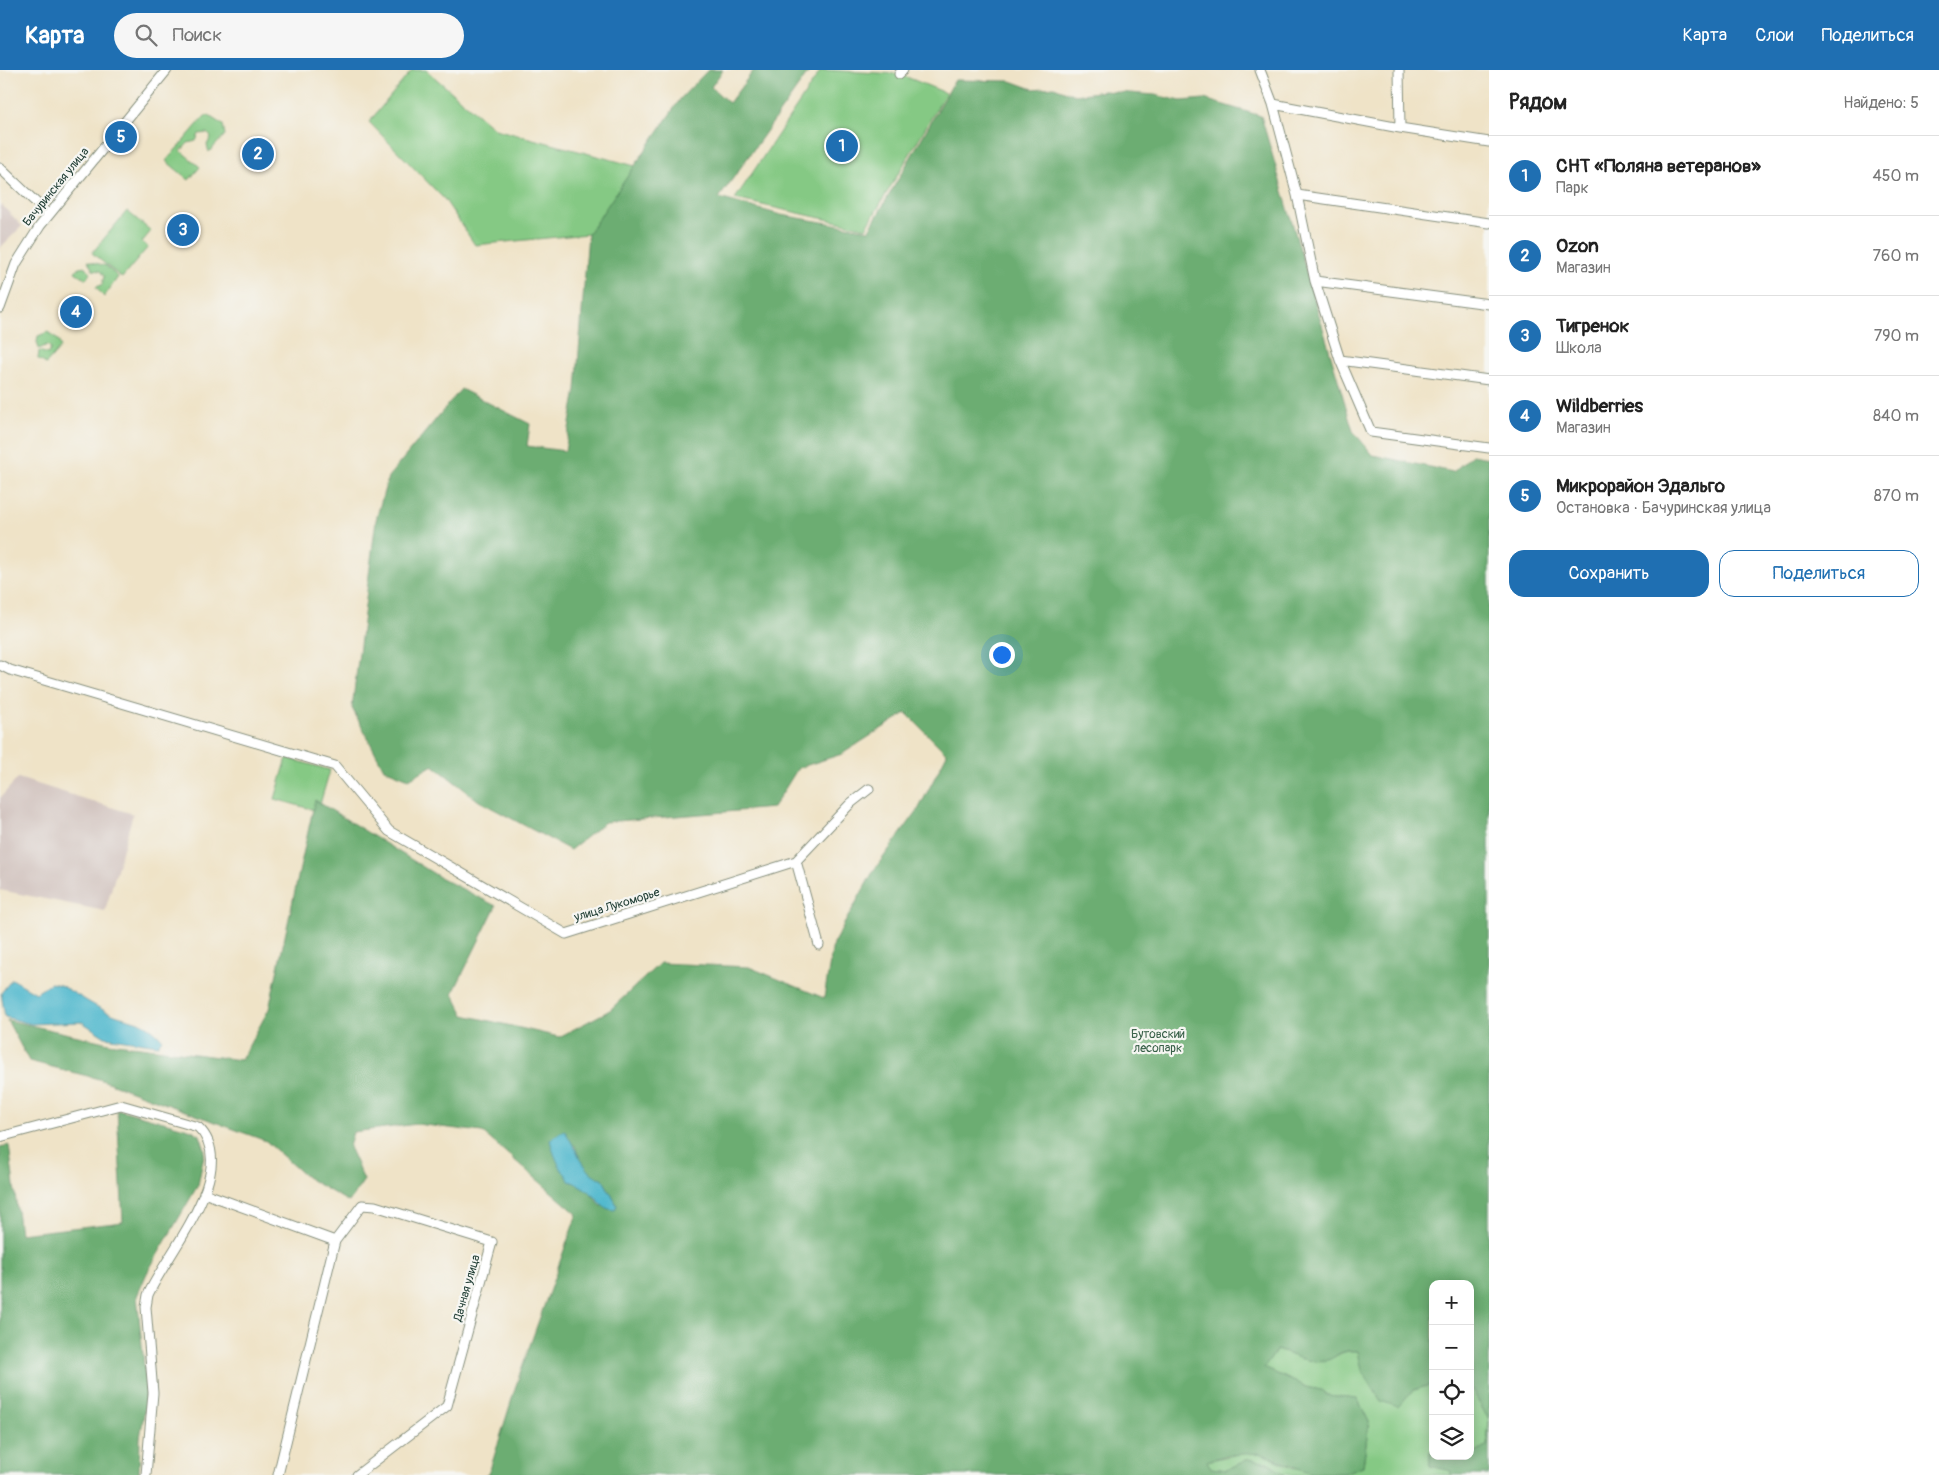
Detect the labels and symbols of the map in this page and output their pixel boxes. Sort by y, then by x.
pin: 5 [105,118,137,156]
pin: 1 [826,127,858,165]
pin: 2 [242,135,274,173]
street label: Бачуринская улица [20,144,93,229]
pin: 3 [167,211,199,249]
pin: 4 [60,293,92,331]
your location [989,642,1015,668]
street label: улица Лукоморье [571,885,662,925]
park label: Бутовский лесопарк [1131,1027,1185,1056]
street label: Дачная улица [450,1253,484,1324]

